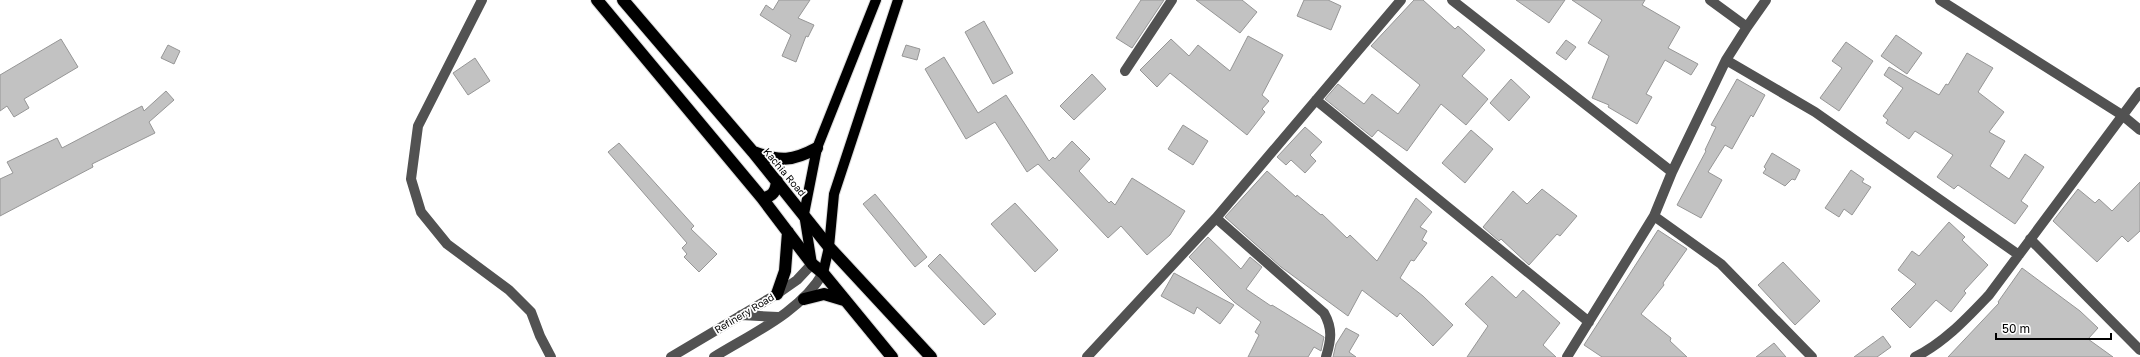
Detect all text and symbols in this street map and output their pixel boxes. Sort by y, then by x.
street label: Kachia Road [761,145,809,199]
street label: Refinery Road [712,290,776,336]
scale bar [1996,315,2111,341]
text: 50 m [2002,321,2030,336]

